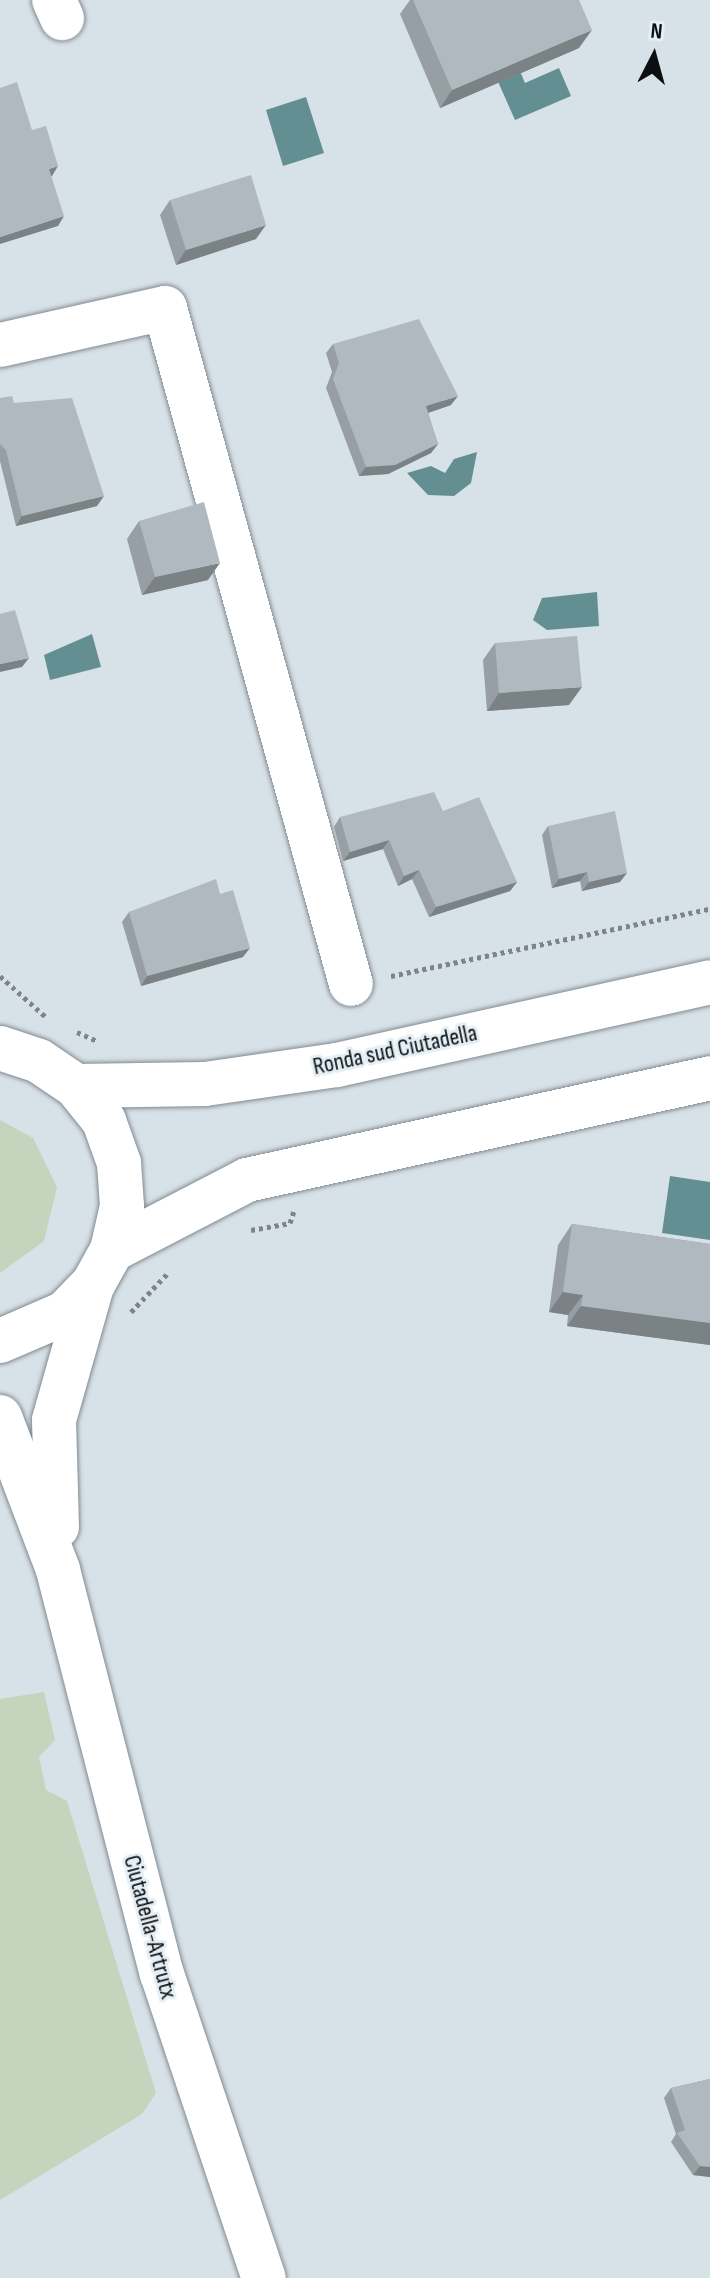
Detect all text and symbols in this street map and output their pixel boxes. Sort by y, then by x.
north arrow [614,16,694,96]
text: N [649,18,664,46]
street label: Ronda sud Ciutadella [310,1019,480,1081]
street label: Ciutadella-Artrutx [117,1852,183,2002]

